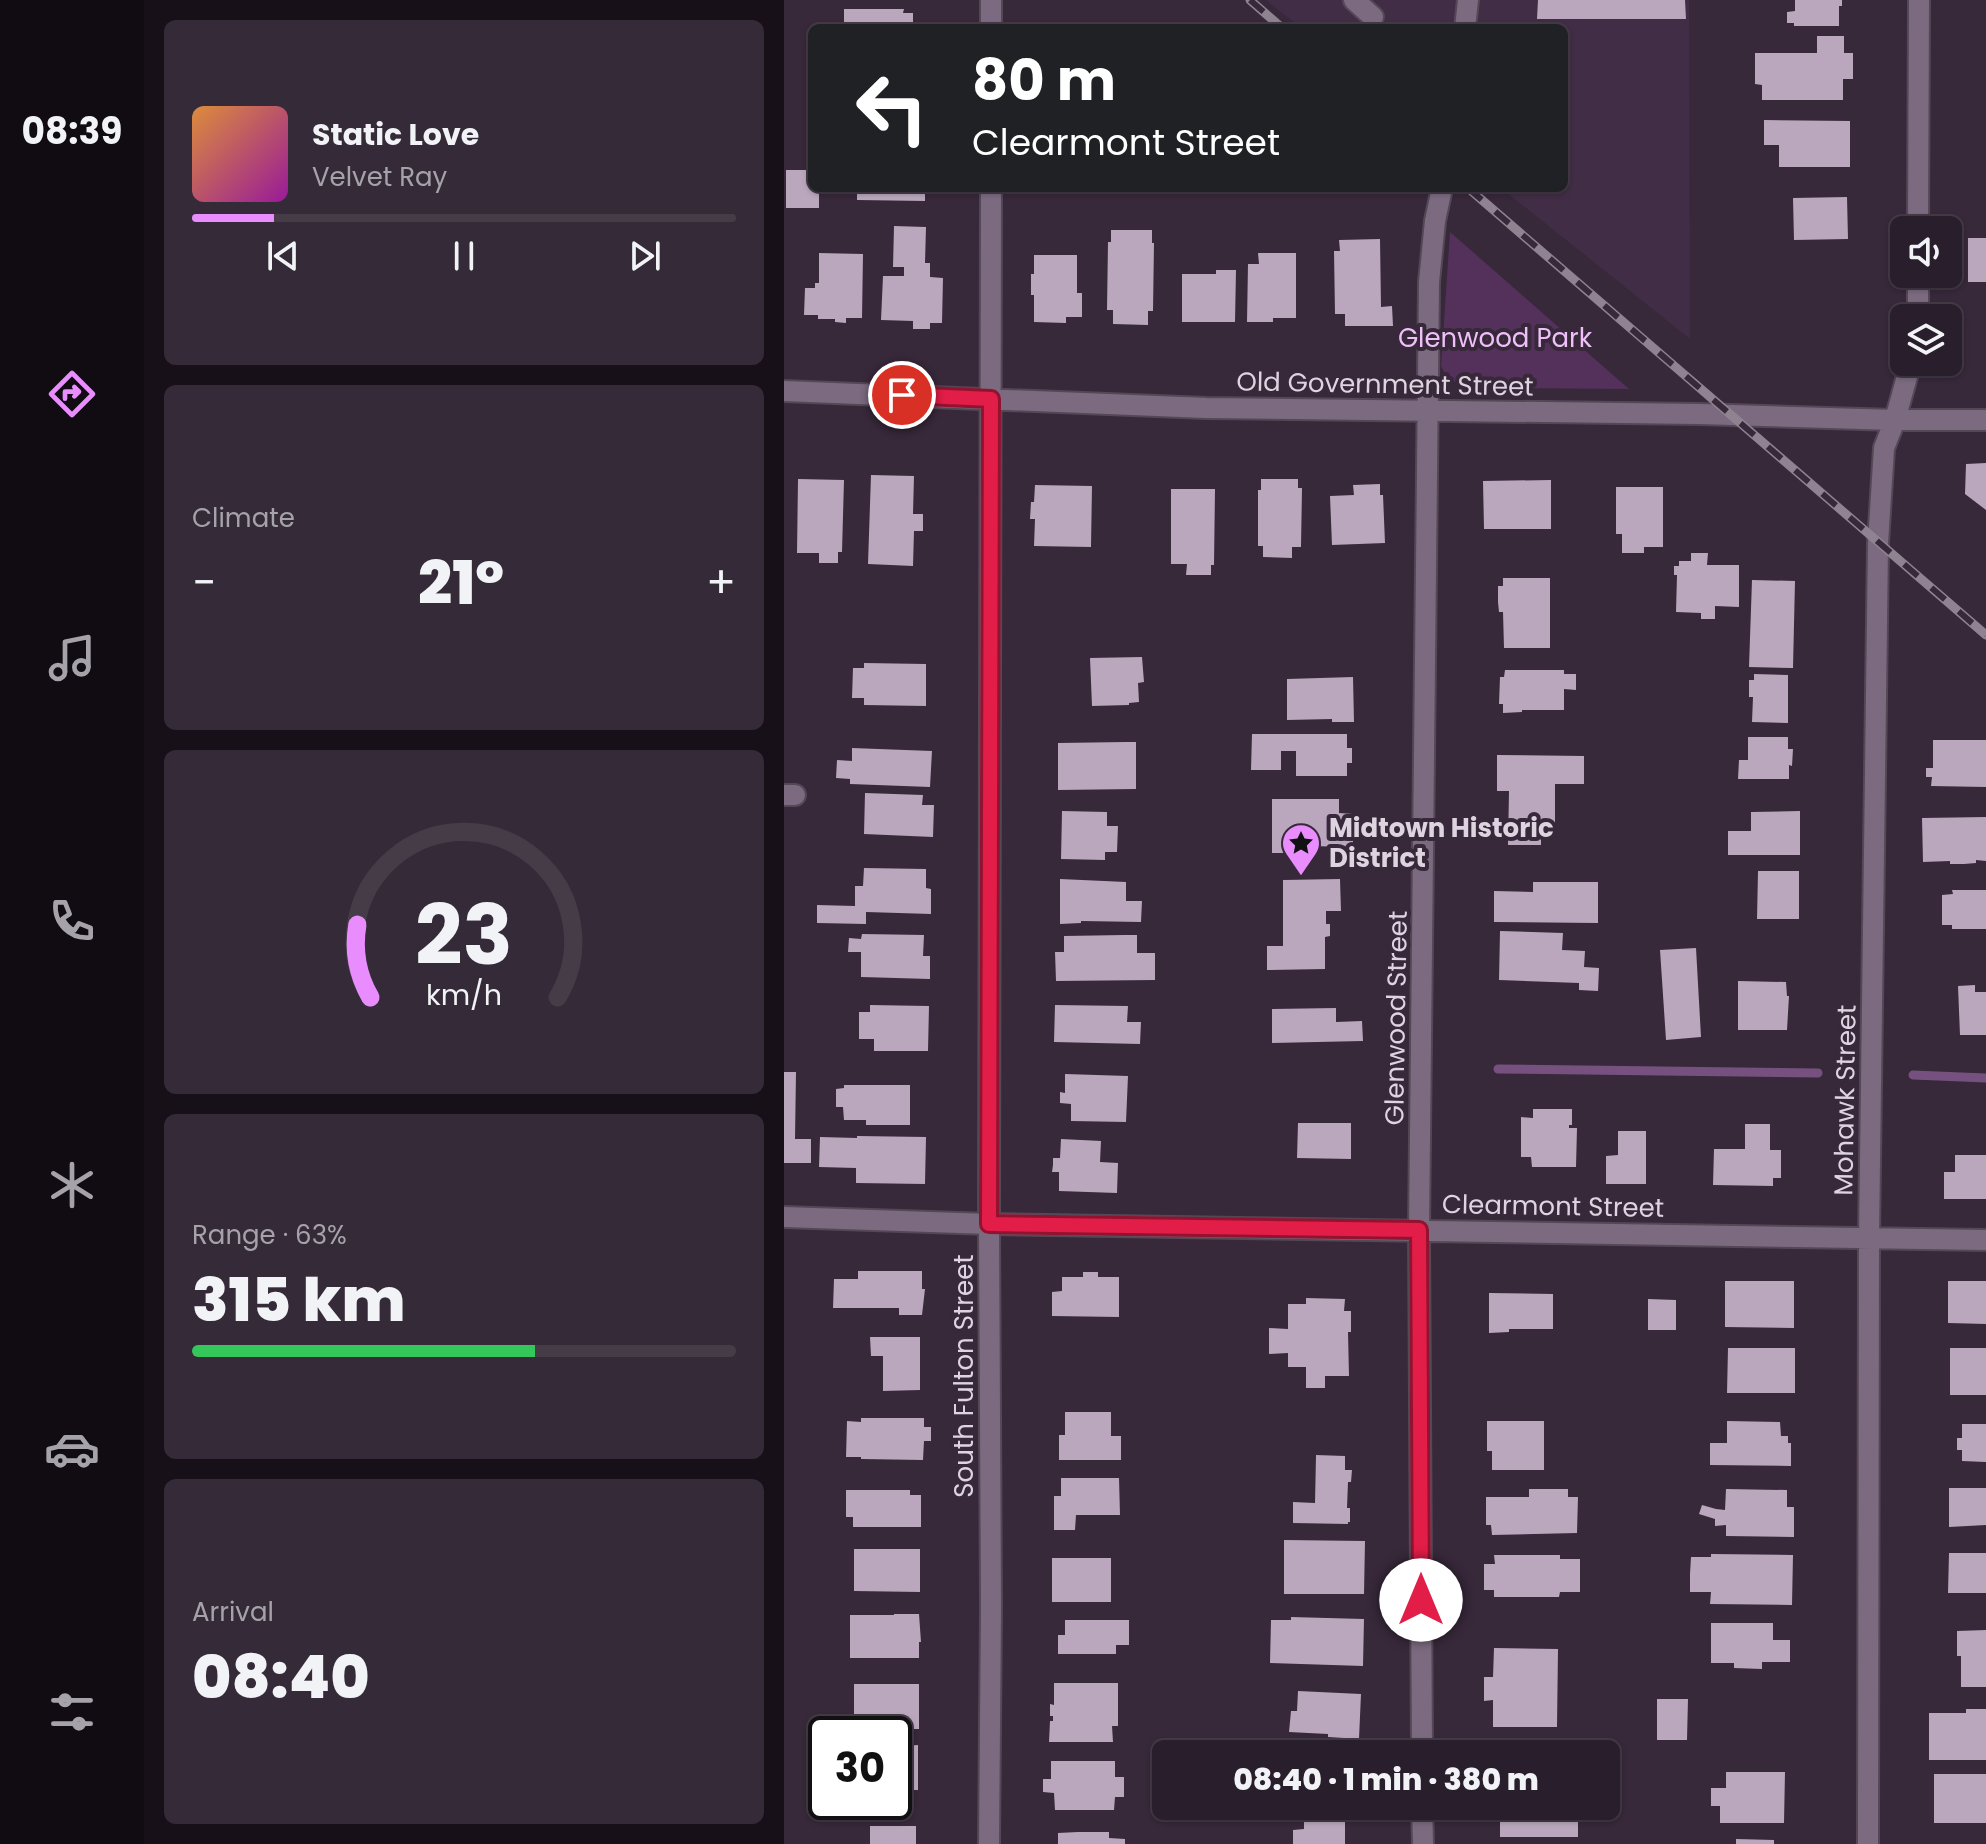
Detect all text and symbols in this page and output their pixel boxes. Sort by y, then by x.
text: 80 m [972,41,1116,120]
icon: left [840,56,944,160]
text: 08:39 [22,106,122,157]
text: Static Love [312,113,479,156]
text: Clearmont Street [972,117,1280,168]
text: Velvet Ray [312,159,447,195]
map controls [1890,216,1962,376]
button: sound [1890,216,1962,288]
icon: previous [261,234,305,278]
icon: pause [442,234,486,278]
icon: next [623,234,667,278]
button: layers [1890,304,1962,376]
park label: Glenwood Park [1398,320,1593,356]
pin [868,361,936,429]
street label: Old Government Street [1236,363,1534,405]
icon: directions [44,366,100,422]
icon: arrive [880,373,924,417]
text: Climate [192,500,295,536]
text: 21° [418,541,504,625]
text: − [192,552,216,613]
text: + [706,552,736,613]
icon: music [44,630,100,686]
place label: Midtown Historic District [1329,810,1554,876]
place icon: Midtown Historic District [1280,822,1322,877]
text: 23 [415,877,513,993]
icon: phone [44,893,100,949]
street label: Glenwood Street [1376,910,1416,1126]
text: km/h [426,975,502,1015]
street label: Mohawk Street [1825,1004,1865,1196]
icon: climate [44,1157,100,1213]
street label: Clearmont Street [1441,1186,1665,1226]
text: Range · 63% [192,1217,347,1253]
street label: South Fulton Street [946,1254,982,1498]
text: 315 km [192,1258,405,1342]
icon: car [44,1421,100,1477]
position arrow [1379,1558,1463,1642]
text: Arrival [192,1594,274,1630]
text: 08:40 [192,1635,370,1719]
icon: filters [44,1684,100,1740]
speed limit sign: 30 [808,1716,912,1820]
text: 08:40 · 1 min · 380 m [1233,1758,1539,1801]

